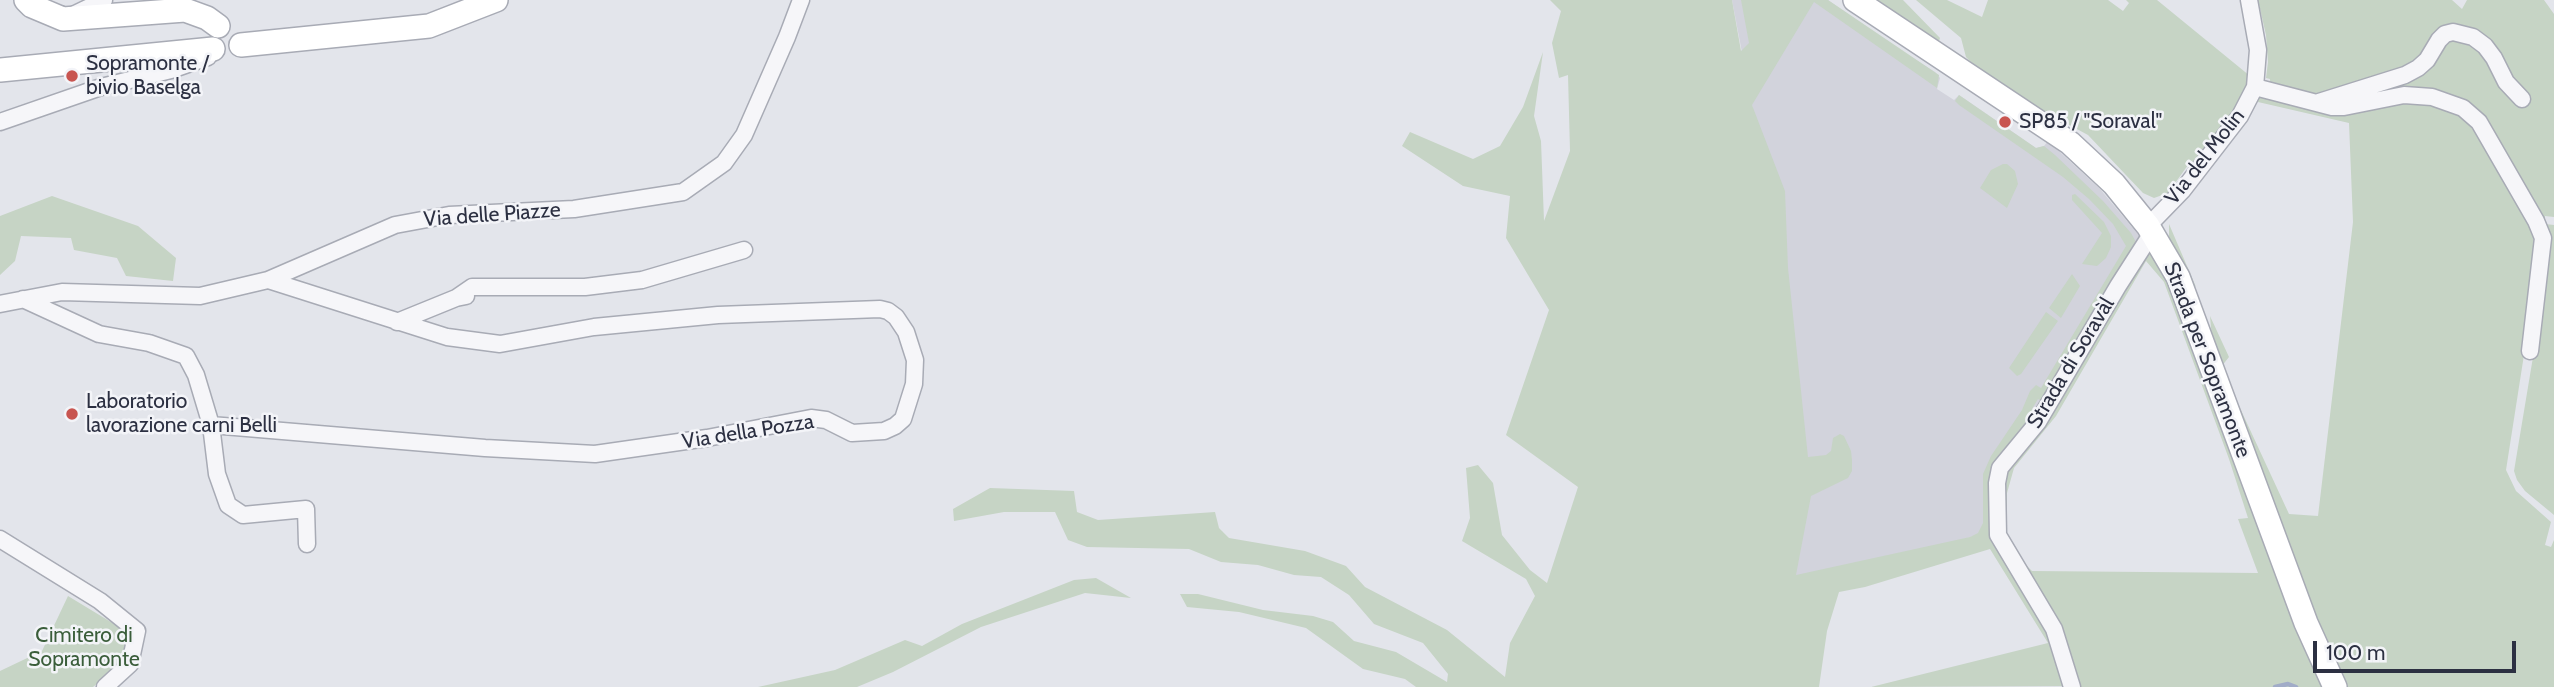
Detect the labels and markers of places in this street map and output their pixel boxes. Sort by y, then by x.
place label: Sopramonte / bivio Baselga [86,51,209,101]
marker: Sopramonte / bivio Baselga [64,68,80,84]
place label: SP85 / "Soraval" [2019,109,2162,135]
marker: SP85 / "Soraval" [1997,114,2013,130]
place label: Laboratorio lavorazione carni Belli [86,389,277,439]
marker: Laboratorio lavorazione carni Belli [64,406,80,422]

